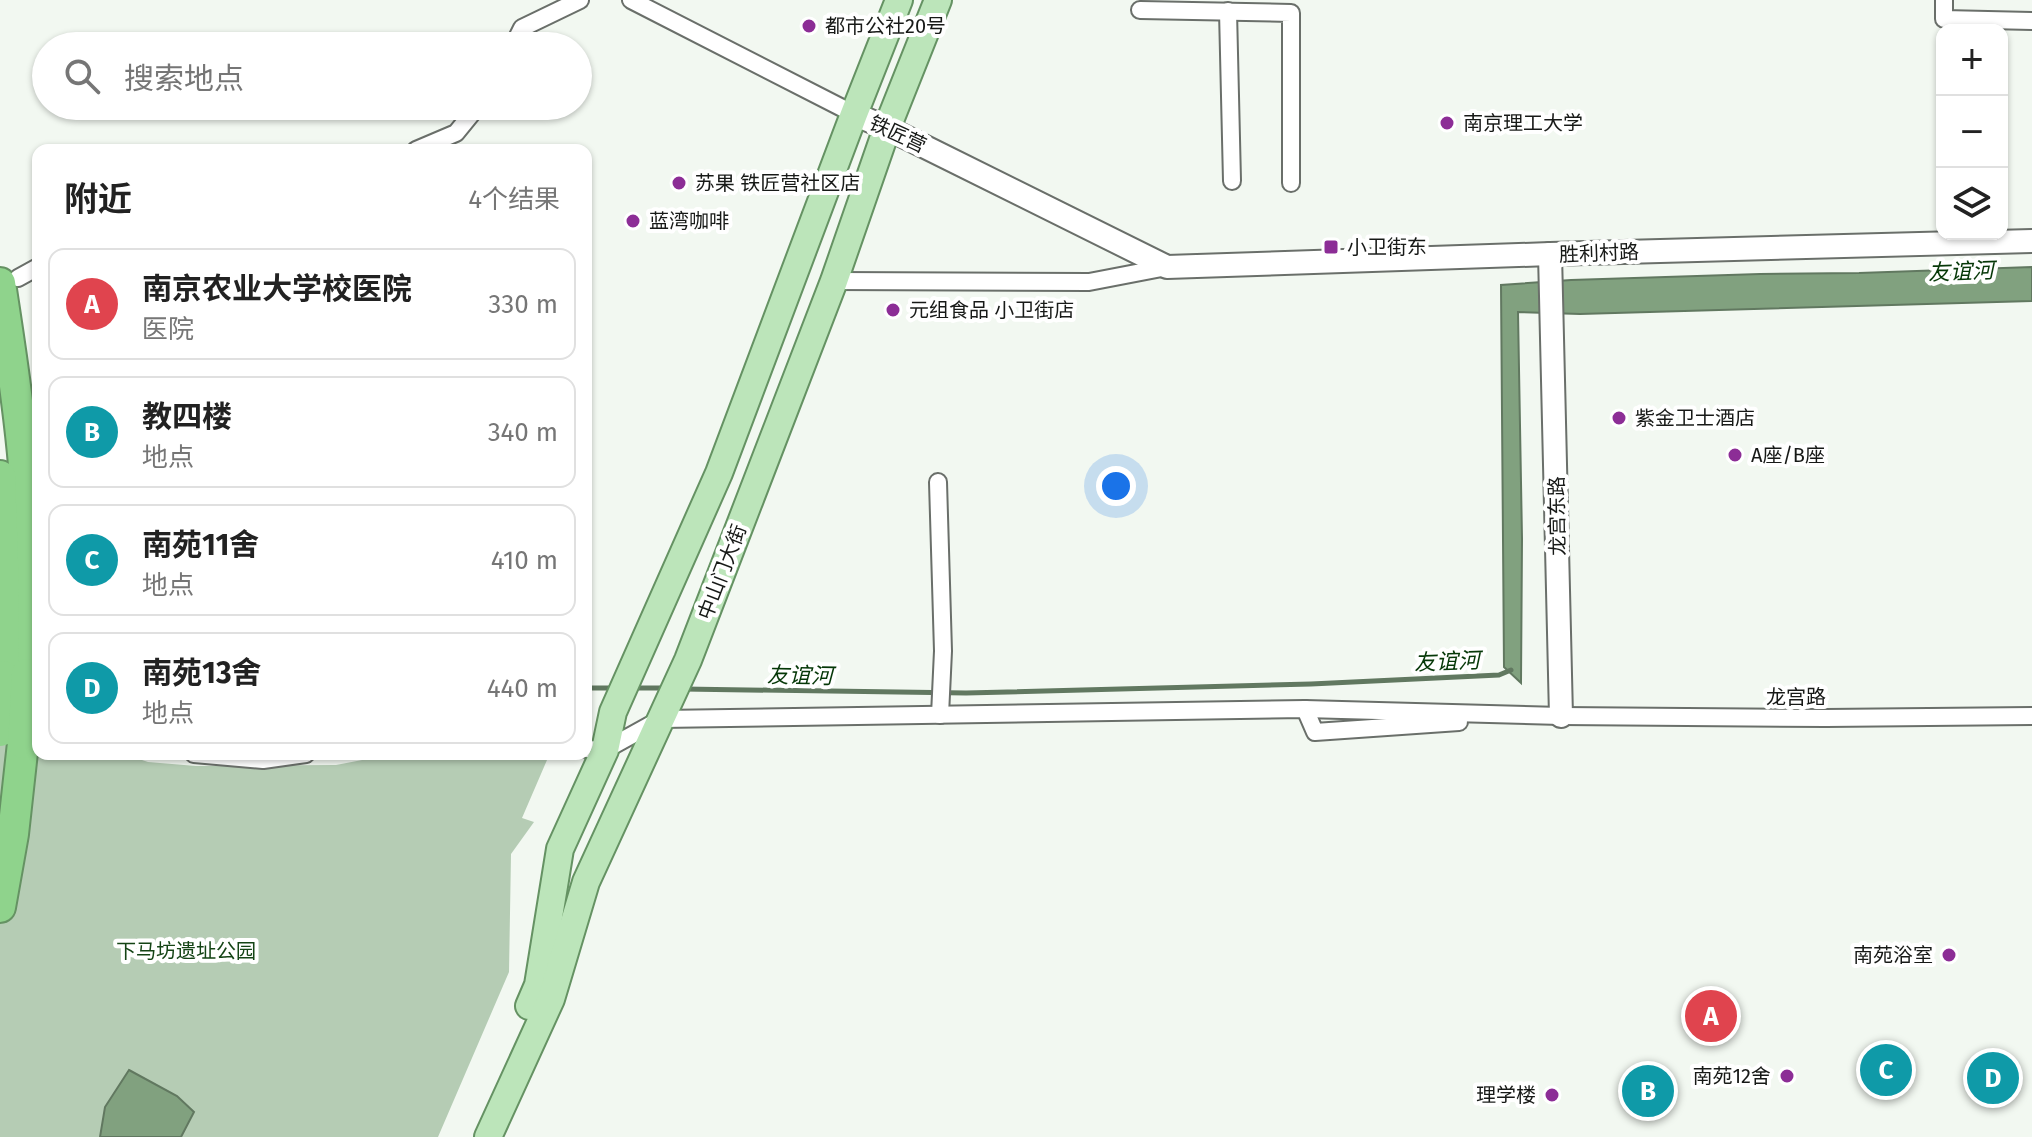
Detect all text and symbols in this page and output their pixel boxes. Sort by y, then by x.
place label: 都市公社20号 [825,14,946,38]
marker: 都市公社20号 [800,17,818,35]
map controls [1936,24,2008,240]
button: + [1936,24,2008,96]
search box [32,32,592,120]
icon: search [60,54,104,98]
text: 搜索地点 [124,61,244,97]
button: − [1936,96,2008,168]
street label: 铁匠营 [866,110,930,158]
place label: 南京理工大学 [1463,111,1583,135]
marker: 南京理工大学 [1438,114,1456,132]
button: layers [1936,168,2008,240]
place label: 苏果 铁匠营社区店 [695,171,860,195]
marker: 苏果 铁匠营社区店 [670,174,688,192]
text: 附近 [64,179,132,220]
text: 4个结果 [468,184,560,215]
place label: 蓝湾咖啡 [649,209,729,233]
marker: 蓝湾咖啡 [624,212,642,230]
place label: 小卫街东 [1347,235,1427,259]
marker: 小卫街东 [1322,238,1340,256]
street label: 胜利村路 [1559,240,1639,266]
water label: 友谊河 [1928,257,1998,286]
text: 南京农业大学校医院 [142,271,412,307]
text: A [84,289,100,320]
text: 330 m [488,289,558,320]
place label: 元组食品 小卫街店 [909,298,1074,322]
marker: 元组食品 小卫街店 [884,301,902,319]
text: 医院 [142,314,194,345]
text: 教四楼 [142,399,232,435]
place label: 紫金卫士酒店 [1635,406,1755,430]
marker: 紫金卫士酒店 [1610,409,1628,427]
text: B [84,417,100,448]
text: 340 m [488,417,558,448]
text: 地点 [142,442,194,473]
place label: A座/B座 [1751,443,1825,467]
marker: A座/B座 [1726,446,1744,464]
your location [1096,466,1136,506]
street label: 龙宫东路 [1544,476,1570,556]
street label: 中山门大街 [693,521,751,623]
text: 南苑11舍 [142,527,259,563]
text: C [85,545,99,576]
text: 410 m [491,545,558,576]
text: 地点 [142,570,194,601]
water label: 友谊河 [1414,647,1484,676]
text: 南苑13舍 [142,655,262,691]
water label: 友谊河 [767,661,837,690]
text: D [84,673,100,704]
text: 440 m [487,673,558,704]
street label: 龙宫路 [1766,685,1826,709]
text: 地点 [142,698,194,729]
park label: 下马坊遗址公园 [116,939,256,963]
place label: 南苑浴室 [1853,943,1933,967]
marker: 南苑浴室 [1940,946,1958,964]
pin: A [1685,986,1737,1046]
pin: C [1860,1040,1912,1100]
pin: D [1967,1048,2019,1108]
pin: B [1622,1061,1674,1121]
place label: 南苑12舍 [1692,1064,1771,1088]
marker: 南苑12舍 [1778,1067,1796,1085]
place label: 理学楼 [1476,1083,1536,1107]
marker: 理学楼 [1543,1086,1561,1104]

